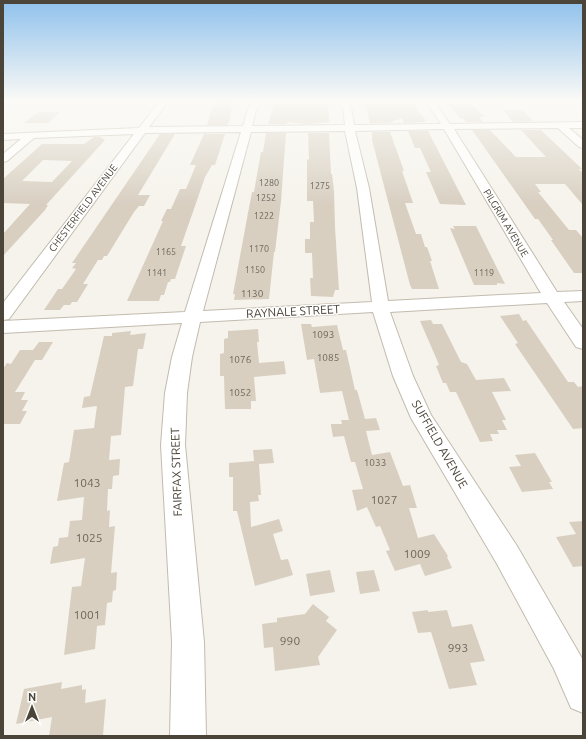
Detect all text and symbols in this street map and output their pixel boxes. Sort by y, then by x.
street label: CHESTERFIELD AVENUE [46,162,120,254]
house number: 1280 [259,178,279,188]
house number: 1275 [310,181,330,191]
street label: PILGRIM AVENUE [481,187,531,259]
house number: 1252 [256,193,276,203]
house number: 1222 [254,211,274,221]
house number: 1170 [249,244,269,254]
house number: 1165 [156,247,176,257]
house number: 1150 [245,265,265,275]
house number: 1141 [147,268,167,278]
house number: 1119 [474,268,494,278]
house number: 1130 [241,288,264,299]
street label: RAYNALE STREET [246,302,341,320]
house number: 1093 [312,329,334,340]
house number: 1085 [317,352,339,363]
house number: 1076 [229,354,252,365]
house number: 1052 [229,387,251,398]
street label: SUFFIELD AVENUE [410,398,471,490]
street label: FAIRFAX STREET [168,427,184,517]
house number: 1033 [364,457,386,468]
house number: 1043 [73,476,101,489]
house number: 1027 [370,493,398,506]
house number: 1025 [75,531,103,544]
house number: 1009 [403,547,431,560]
house number: 1001 [73,608,101,621]
house number: 990 [280,634,300,647]
house number: 993 [448,641,468,654]
north arrow [12,687,52,727]
text: N [28,691,36,703]

